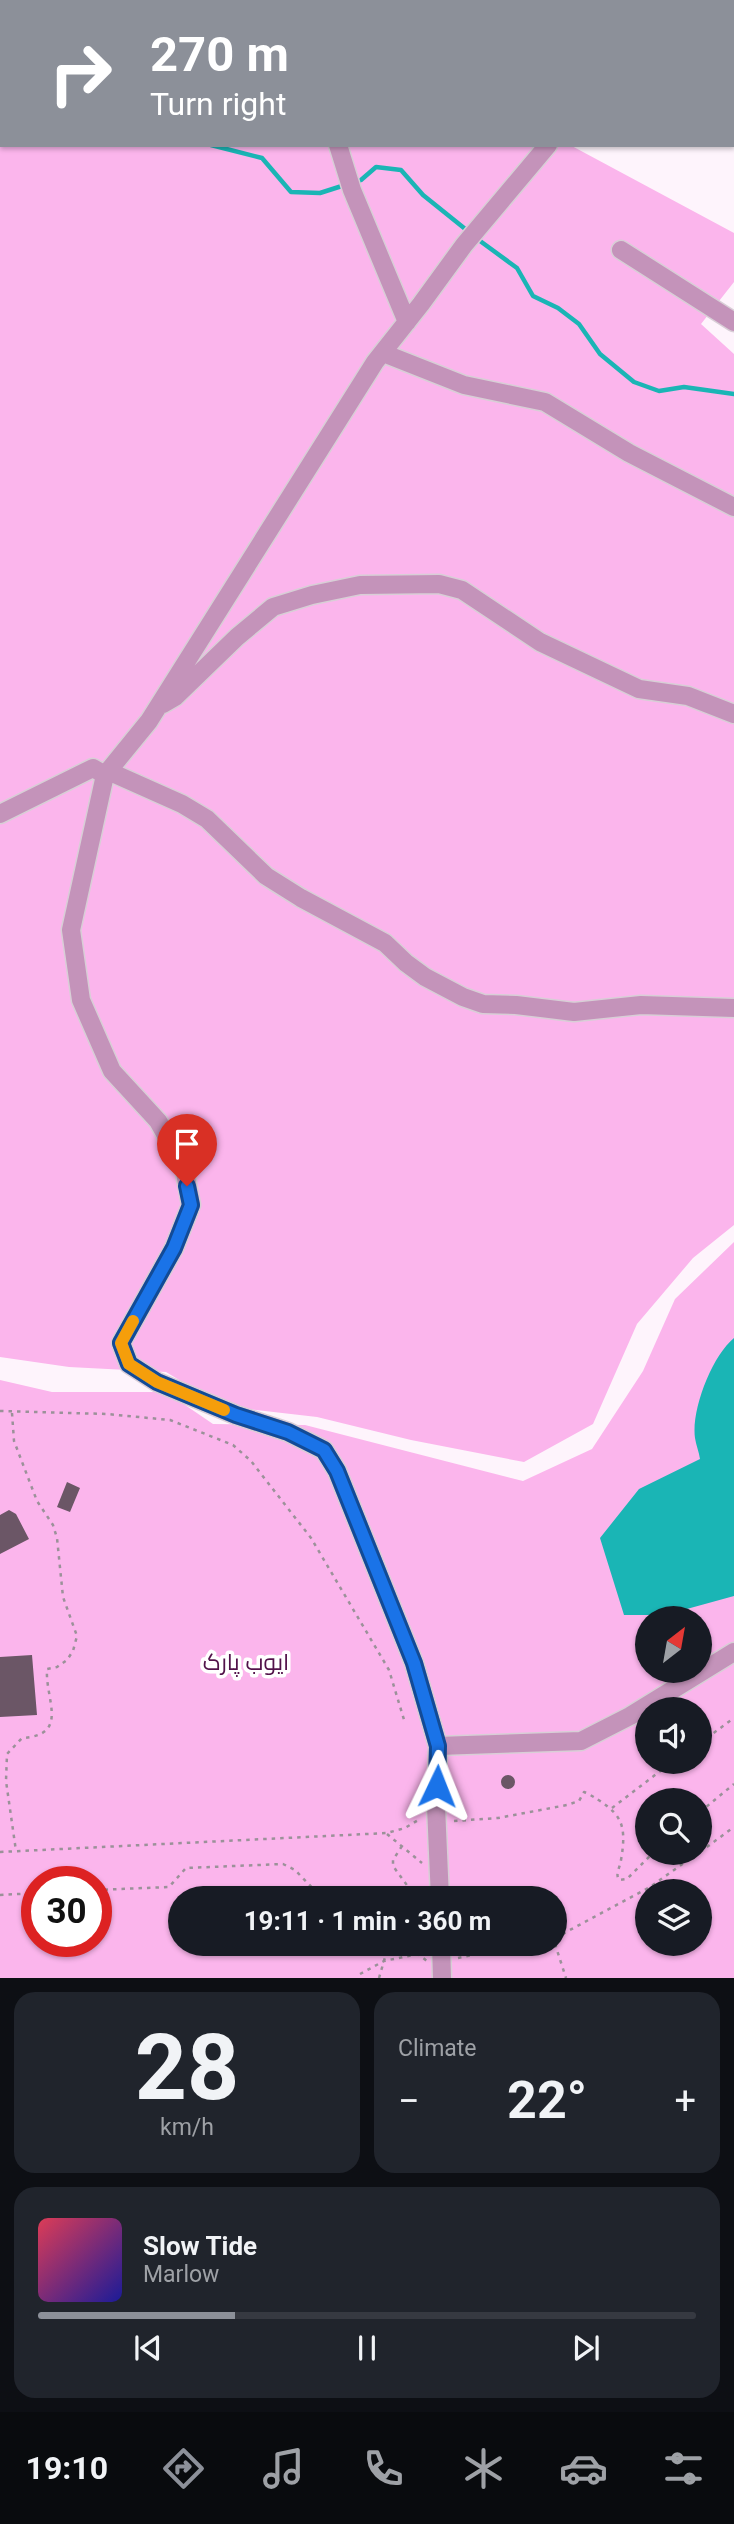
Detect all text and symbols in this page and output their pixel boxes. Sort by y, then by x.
text: 270 m [150,26,289,83]
icon: right [35,28,126,119]
text: Turn right [150,85,286,123]
pin [157,1114,217,1186]
icon: arrive [168,1125,206,1163]
north arrow [635,1606,712,1684]
map controls [635,1606,712,1956]
park label: ایوب پارک [203,1649,289,1677]
button: sound [635,1697,712,1774]
position arrow [400,1749,474,1823]
button: search [635,1788,712,1865]
speed limit sign: 30 [21,1866,112,1957]
button: layers [635,1879,712,1956]
text: 19:11 · 1 min · 360 m [244,1906,491,1936]
text: 28 [135,2015,239,2121]
text: Climate [398,2035,477,2062]
text: 22° [507,2070,587,2131]
text: − [398,2079,420,2123]
text: + [674,2079,696,2123]
text: km/h [160,2114,214,2141]
text: Slow Tide [143,2231,257,2261]
text: Marlow [143,2261,219,2288]
icon: previous [129,2329,167,2367]
icon: pause [348,2329,386,2367]
icon: next [567,2329,605,2367]
icon: directions [159,2444,208,2493]
icon: music [259,2444,308,2493]
icon: phone [359,2444,408,2493]
icon: climate [459,2444,508,2493]
icon: car [559,2444,608,2493]
icon: filters [659,2444,708,2493]
text: 19:10 [26,2449,108,2487]

